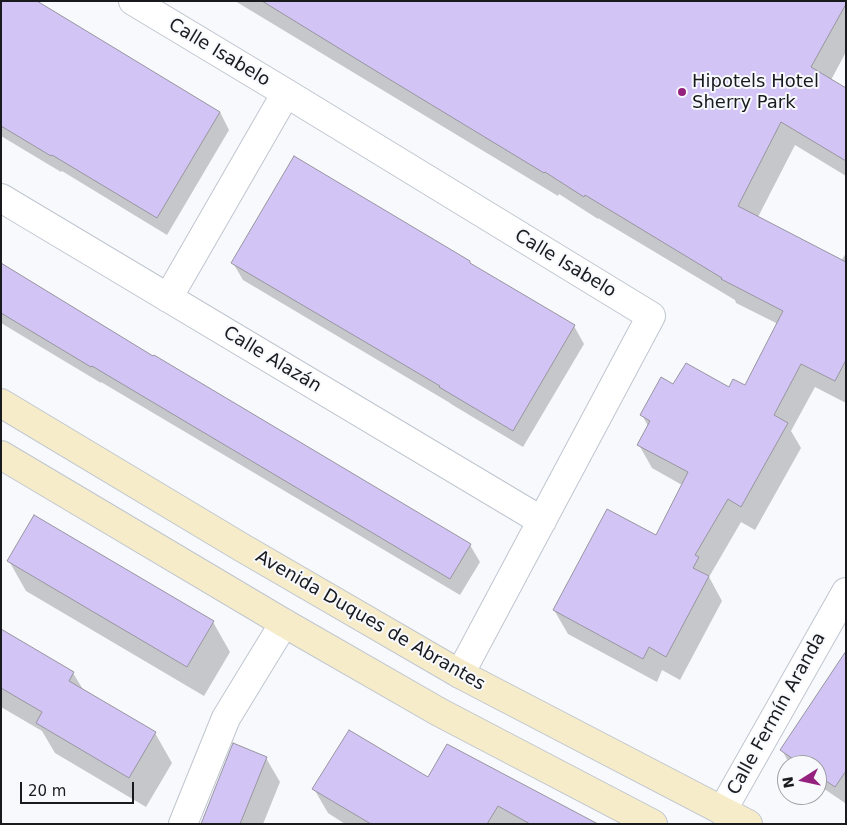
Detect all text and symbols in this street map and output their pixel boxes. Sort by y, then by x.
street label: Calle Isabelo [164,14,274,92]
place label: Hipotels Hotel Sherry Park [692,71,819,114]
marker: Hipotels Hotel Sherry Park [676,86,688,98]
street label: Calle Isabelo [510,225,620,303]
street label: Calle Alazán [219,322,325,398]
street label: Avenida Duques de Abrantes [252,546,488,696]
street label: Calle Fermín Aranda [723,629,831,799]
north arrow [777,755,827,805]
scale bar [22,772,136,804]
text: N [779,775,797,790]
text: 20 m [28,782,66,800]

